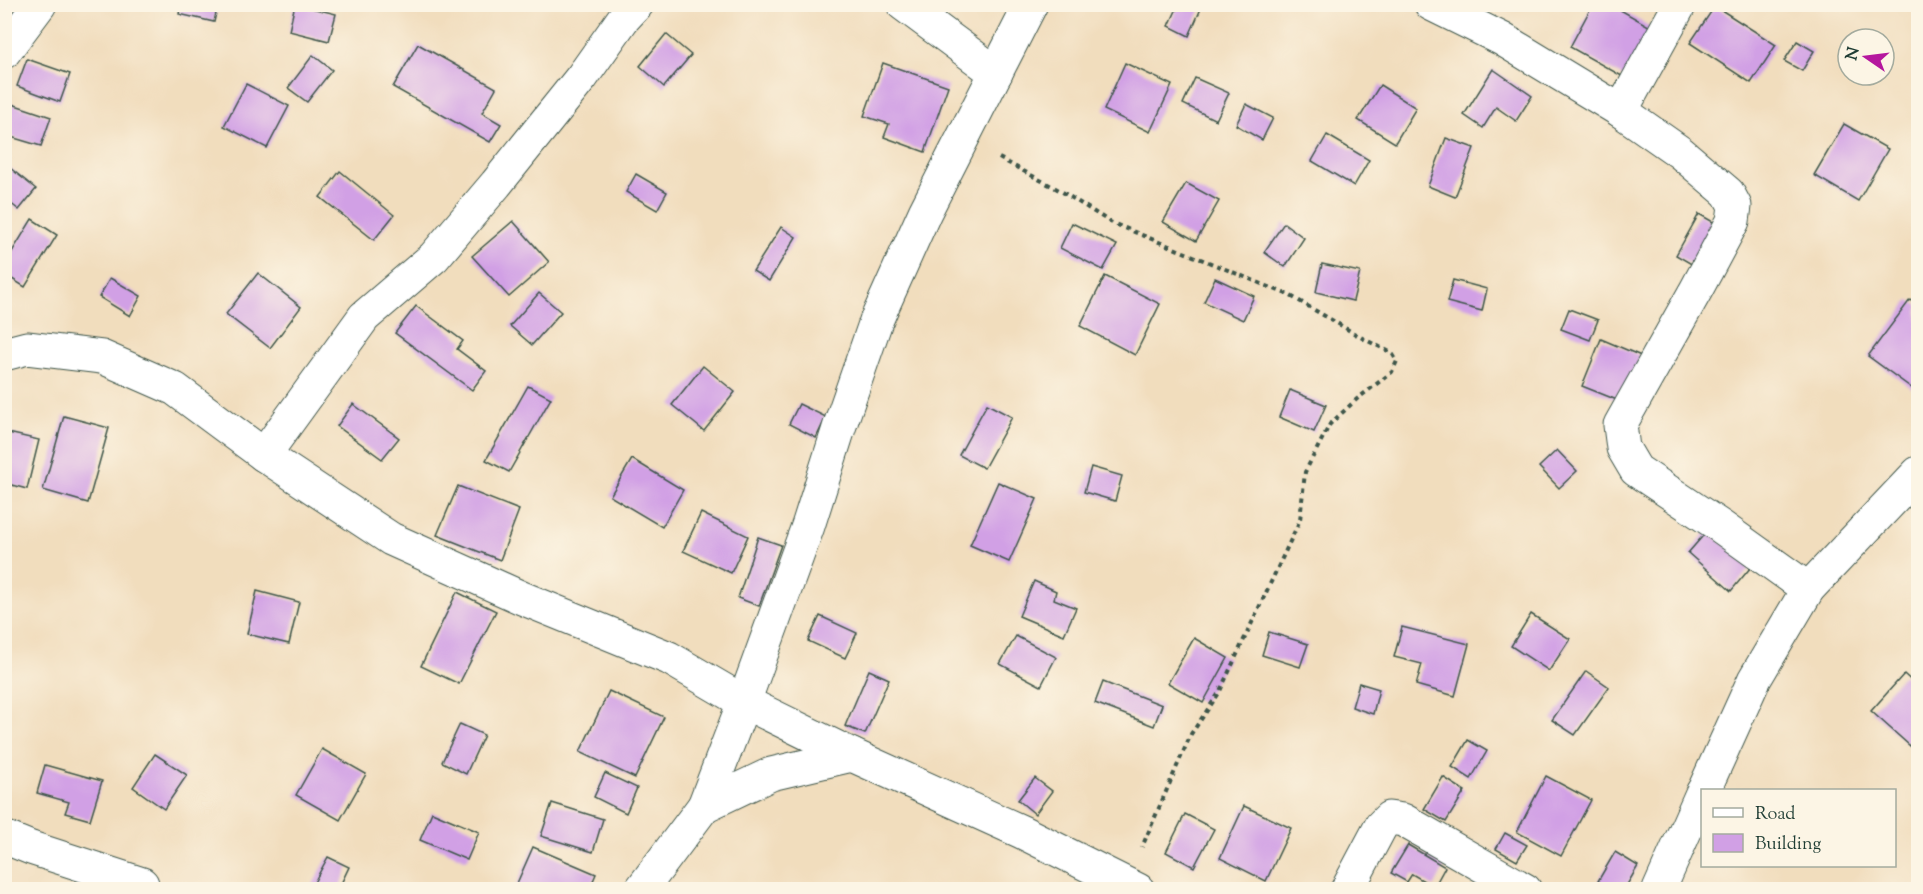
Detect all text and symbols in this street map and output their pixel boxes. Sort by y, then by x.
north arrow [1836,27,1896,87]
text: N [1841,45,1867,63]
legend [1701,789,1896,867]
text: Road [1755,802,1795,828]
text: Building [1755,832,1821,858]

